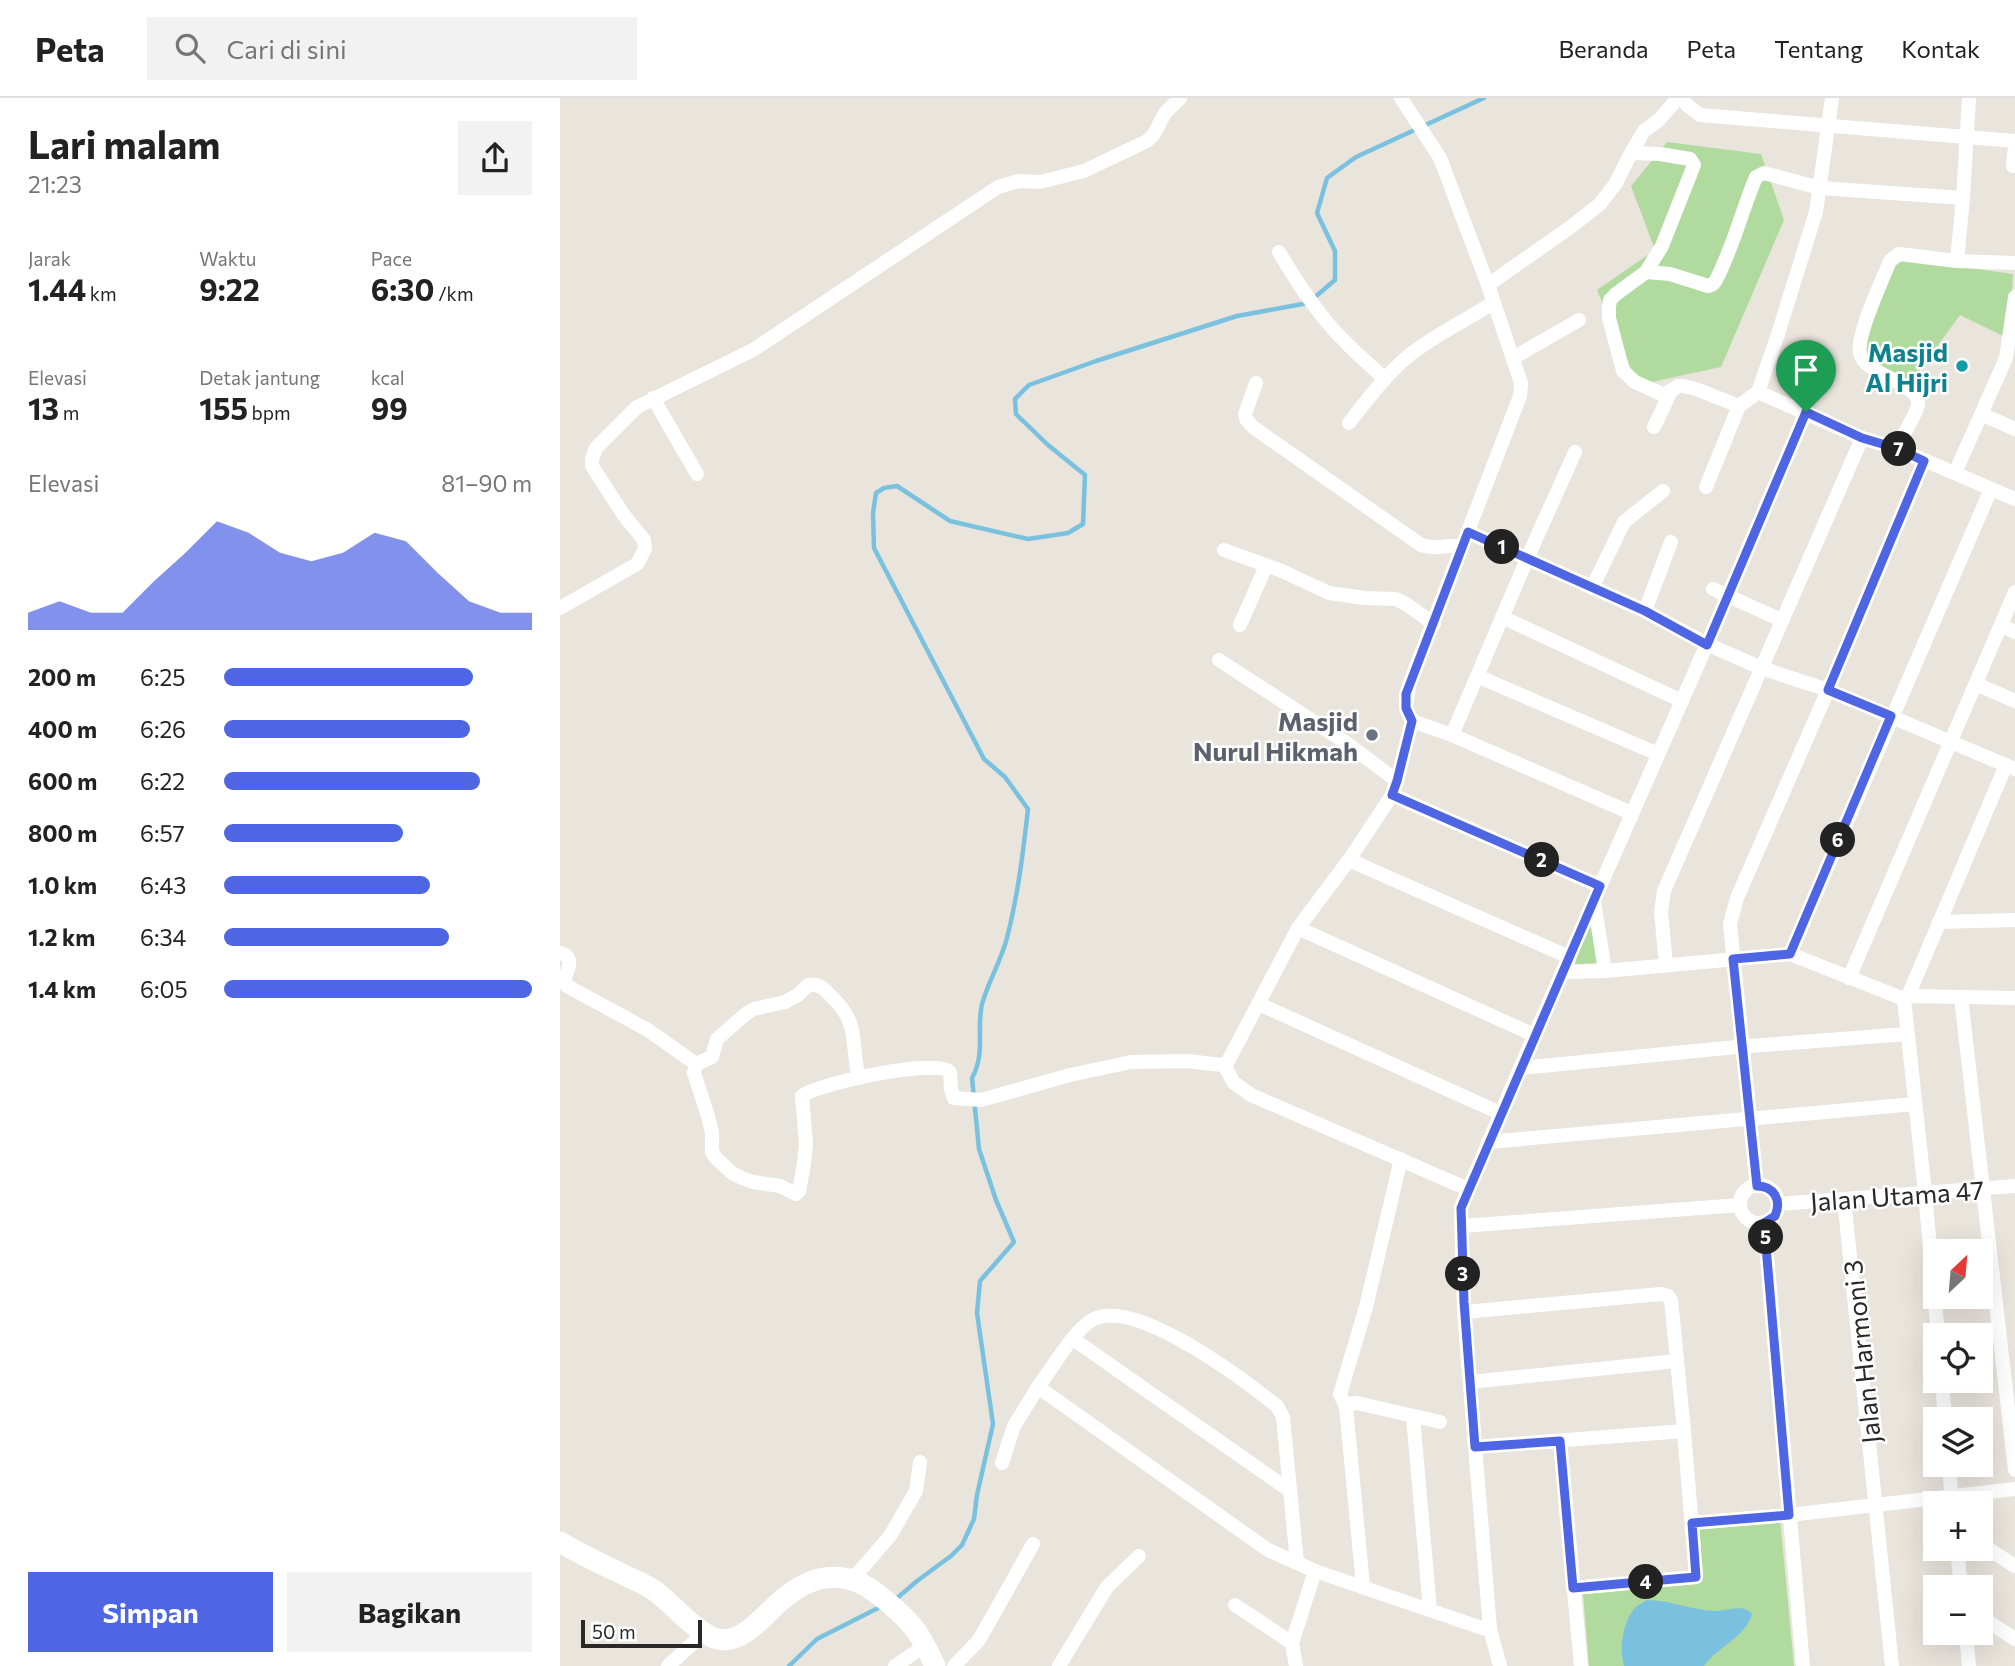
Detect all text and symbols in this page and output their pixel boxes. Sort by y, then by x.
search box [147,17,637,80]
text: Peta [35,28,105,69]
icon: search [171,29,209,67]
text: Cari di sini [227,33,347,64]
text: Beranda [1558,34,1649,63]
text: Peta [1687,34,1736,63]
text: Tentang [1774,34,1863,63]
text: Kontak [1901,34,1980,63]
text: Lari malam [28,120,220,167]
button: share [458,121,532,195]
text: 21:23 [28,170,82,198]
text: Jarak [28,247,71,270]
text: Waktu [199,247,256,270]
text: Pace [371,247,412,270]
text: 1.44 [28,270,86,307]
text: 9:22 [199,270,260,307]
text: 6:30 [371,270,435,307]
text: km [86,282,117,305]
text: /km [435,282,474,305]
place label: Masjid Al Hijri [1865,336,1948,397]
pin [1776,340,1836,412]
icon: arrive [1787,351,1825,389]
marker: Masjid Al Hijri [1954,358,1970,374]
text: Elevasi [28,366,87,389]
text: Detak jantung [199,366,320,389]
text: kcal [371,366,405,389]
text: 13 [28,389,59,426]
text: 155 [199,389,248,426]
text: 99 [371,389,408,426]
text: m [59,401,79,424]
text: bpm [248,401,291,424]
pin: 7 [1882,432,1916,466]
text: 7 [1893,437,1904,460]
text: Elevasi [28,469,99,497]
text: 81–90 m [441,469,532,497]
pin: 1 [1485,530,1520,564]
text: 1 [1497,535,1506,558]
text: 200 m [28,663,96,691]
text: 6:25 [140,663,185,691]
place label: Masjid Nurul Hikmah [1193,705,1358,766]
text: 400 m [28,715,97,743]
text: 6:26 [140,715,186,743]
marker: Masjid Nurul Hikmah [1364,727,1380,743]
text: 600 m [28,767,97,795]
text: 6:22 [140,767,185,795]
text: 800 m [28,819,97,847]
text: 6:57 [140,819,185,847]
pin: 6 [1820,822,1856,858]
text: 6 [1832,828,1843,851]
pin: 2 [1524,842,1560,878]
text: 2 [1536,848,1547,871]
text: 1.0 km [28,871,97,899]
text: 6:43 [140,871,186,899]
text: 1.2 km [28,923,95,951]
text: 6:34 [140,923,186,951]
text: 1.4 km [28,975,96,1003]
text: 6:05 [140,975,188,1003]
street label: Jalan Utama 47 [1809,1173,1985,1217]
pin: 5 [1748,1220,1784,1254]
text: 5 [1760,1225,1771,1248]
north arrow [1923,1239,1993,1309]
map controls [1923,1239,1993,1645]
pin: 3 [1446,1256,1480,1292]
street label: Jalan Harmoni 3 [1836,1259,1886,1445]
text: 3 [1457,1262,1468,1285]
button: locate [1923,1323,1993,1393]
button: layers [1923,1407,1993,1477]
button: + [1923,1491,1993,1561]
pin: 4 [1628,1564,1664,1600]
text: 4 [1640,1570,1651,1593]
button: Simpan [28,1572,273,1652]
button: Bagikan [287,1572,532,1652]
button: − [1923,1575,1993,1645]
scale bar [581,1617,702,1649]
text: 50 m [592,1620,636,1643]

